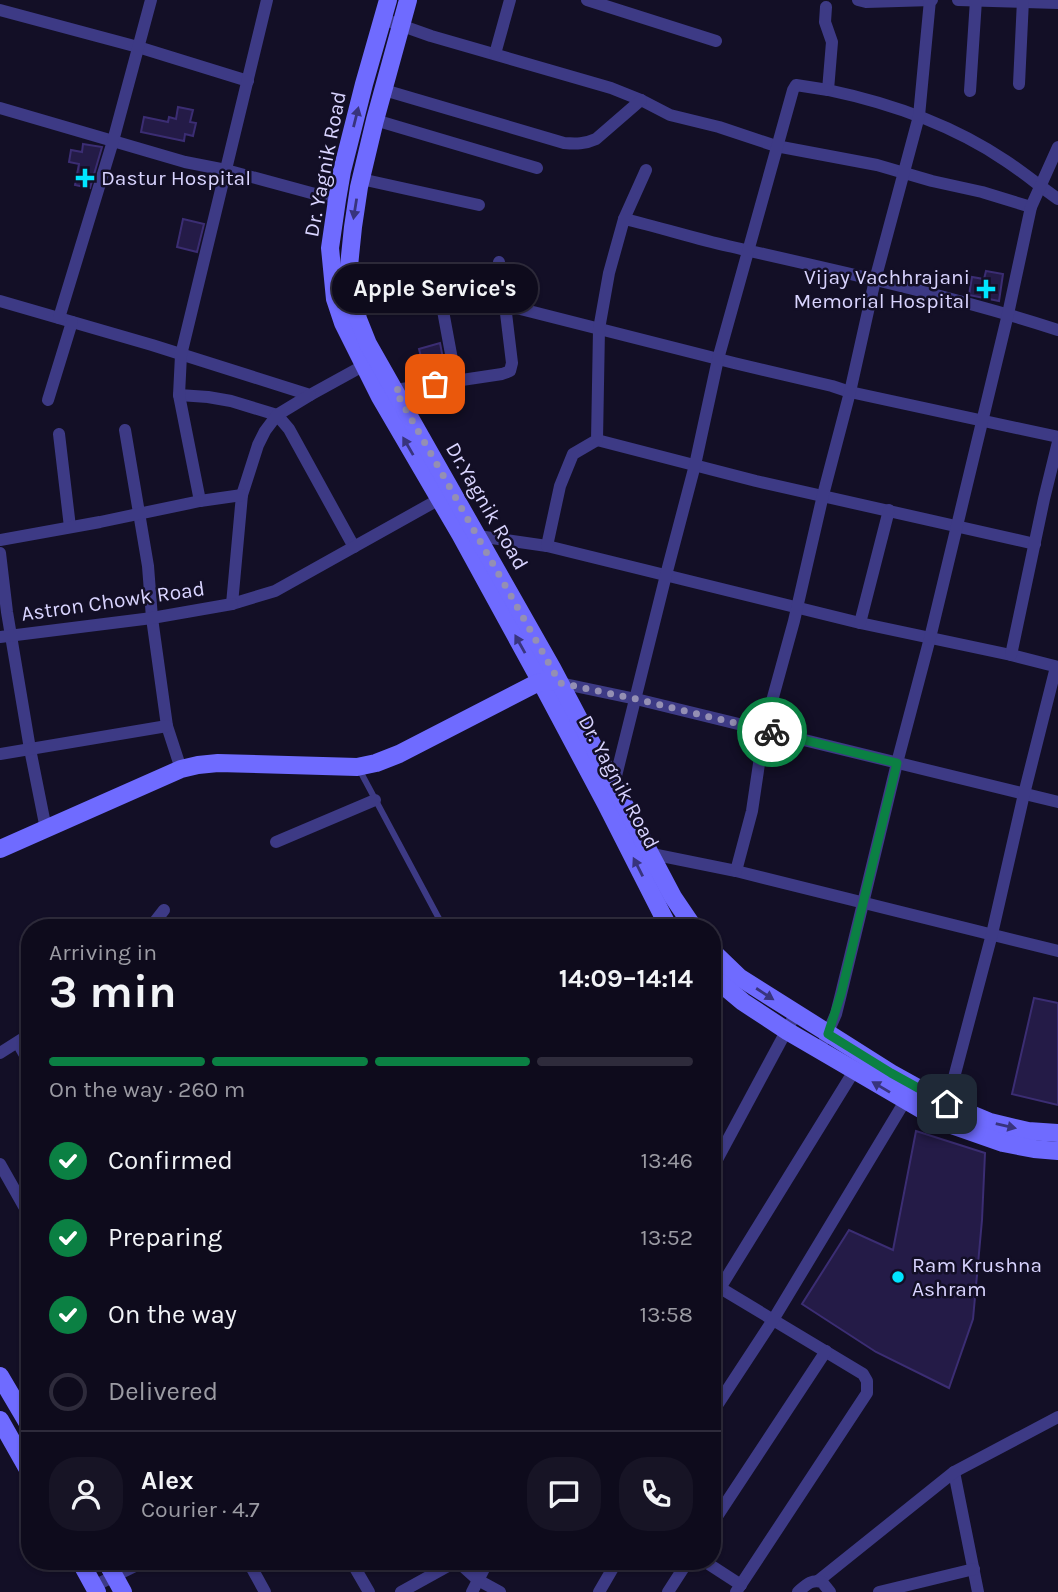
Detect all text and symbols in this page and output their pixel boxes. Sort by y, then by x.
street label: Dr. Yagnik Road [299,89,351,239]
one-way arrow [351,106,362,128]
place label: Dastur Hospital [101,166,251,190]
marker: Dastur Hospital [75,168,95,188]
one-way arrow [350,198,361,220]
callout: Apple Service's [332,265,538,314]
place label: Vijay Vachhrajani Memorial Hospital [794,265,970,313]
text: Apple Service's [353,275,517,302]
marker: Vijay Vachhrajani Memorial Hospital [976,279,996,299]
pin [405,354,465,414]
icon: bag [416,365,454,403]
one-way arrow [402,436,414,456]
street label: Dr.Yagnik Road [441,438,533,574]
street label: Astron Chowk Road [20,576,206,626]
one-way arrow [514,634,526,654]
courier [737,697,807,767]
street label: Dr. Yagnik Road [574,711,664,853]
icon: bike [753,713,791,751]
one-way arrow [632,857,643,877]
text: Arriving in [49,939,157,966]
text: 14:09–14:14 [559,963,693,994]
text: 3 min [49,965,177,1019]
one-way arrow [755,987,774,1000]
pin [917,1074,977,1134]
text: On the way · 260 m [49,1076,245,1103]
one-way arrow [871,1081,890,1093]
icon: home [928,1085,966,1123]
one-way arrow [995,1120,1017,1131]
icon: check [49,1142,87,1180]
text: Confirmed [108,1145,233,1176]
text: 13:46 [641,1147,693,1174]
icon: check [49,1219,87,1257]
text: Preparing [108,1222,222,1253]
text: 13:52 [640,1224,693,1251]
place label: Ram Krushna Ashram [912,1253,1042,1301]
marker: Ram Krushna Ashram [890,1269,906,1285]
icon: check [49,1296,87,1334]
text: On the way [108,1299,237,1330]
text: 13:58 [639,1301,693,1328]
text: Delivered [108,1376,218,1407]
button: person [49,1457,123,1531]
button: chat [527,1457,601,1531]
button: phone [619,1457,693,1531]
text: Alex [141,1465,193,1496]
text: Courier · 4.7 [141,1496,260,1523]

